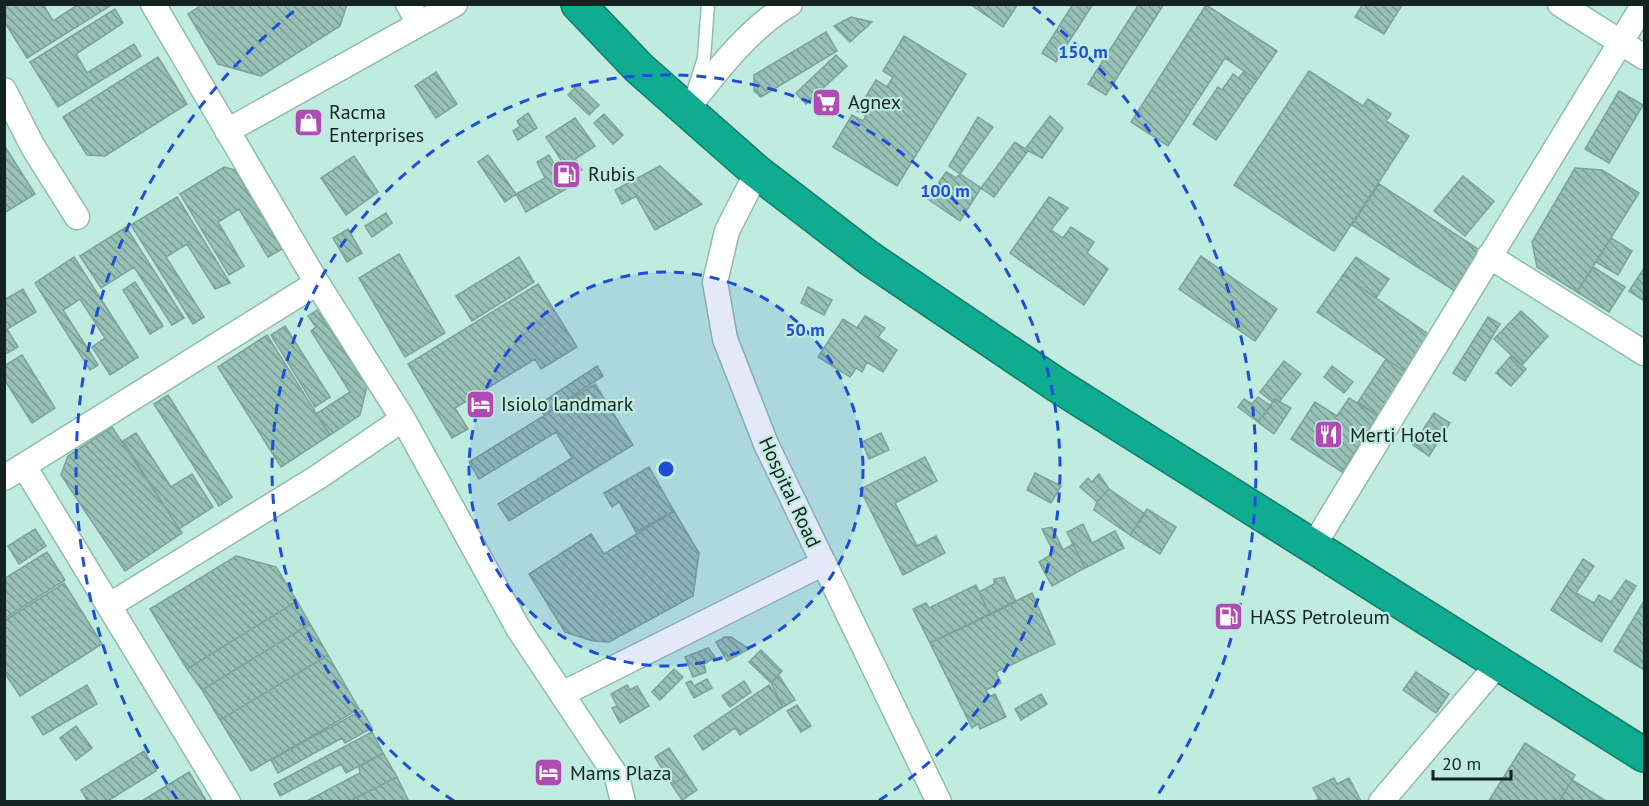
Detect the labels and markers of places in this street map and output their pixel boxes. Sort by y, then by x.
supermarket icon: Agnex [811,86,843,118]
place label: Agnex [848,89,901,115]
place label: Racma Enterprises [329,99,424,148]
shop icon: Racma Enterprises [292,107,324,139]
fuel station icon: Rubis [551,158,583,190]
place label: Rubis [588,161,635,187]
hotel icon: Isiolo landmark [464,388,496,420]
place label: Isiolo landmark [501,391,634,417]
restaurant icon: Merti Hotel [1313,419,1345,451]
place label: Merti Hotel [1350,422,1448,448]
centre of rings [656,459,676,479]
fuel station icon: HASS Petroleum [1213,601,1245,633]
place label: HASS Petroleum [1250,604,1390,630]
hotel icon: Mams Plaza [533,757,565,789]
place label: Mams Plaza [570,760,672,786]

